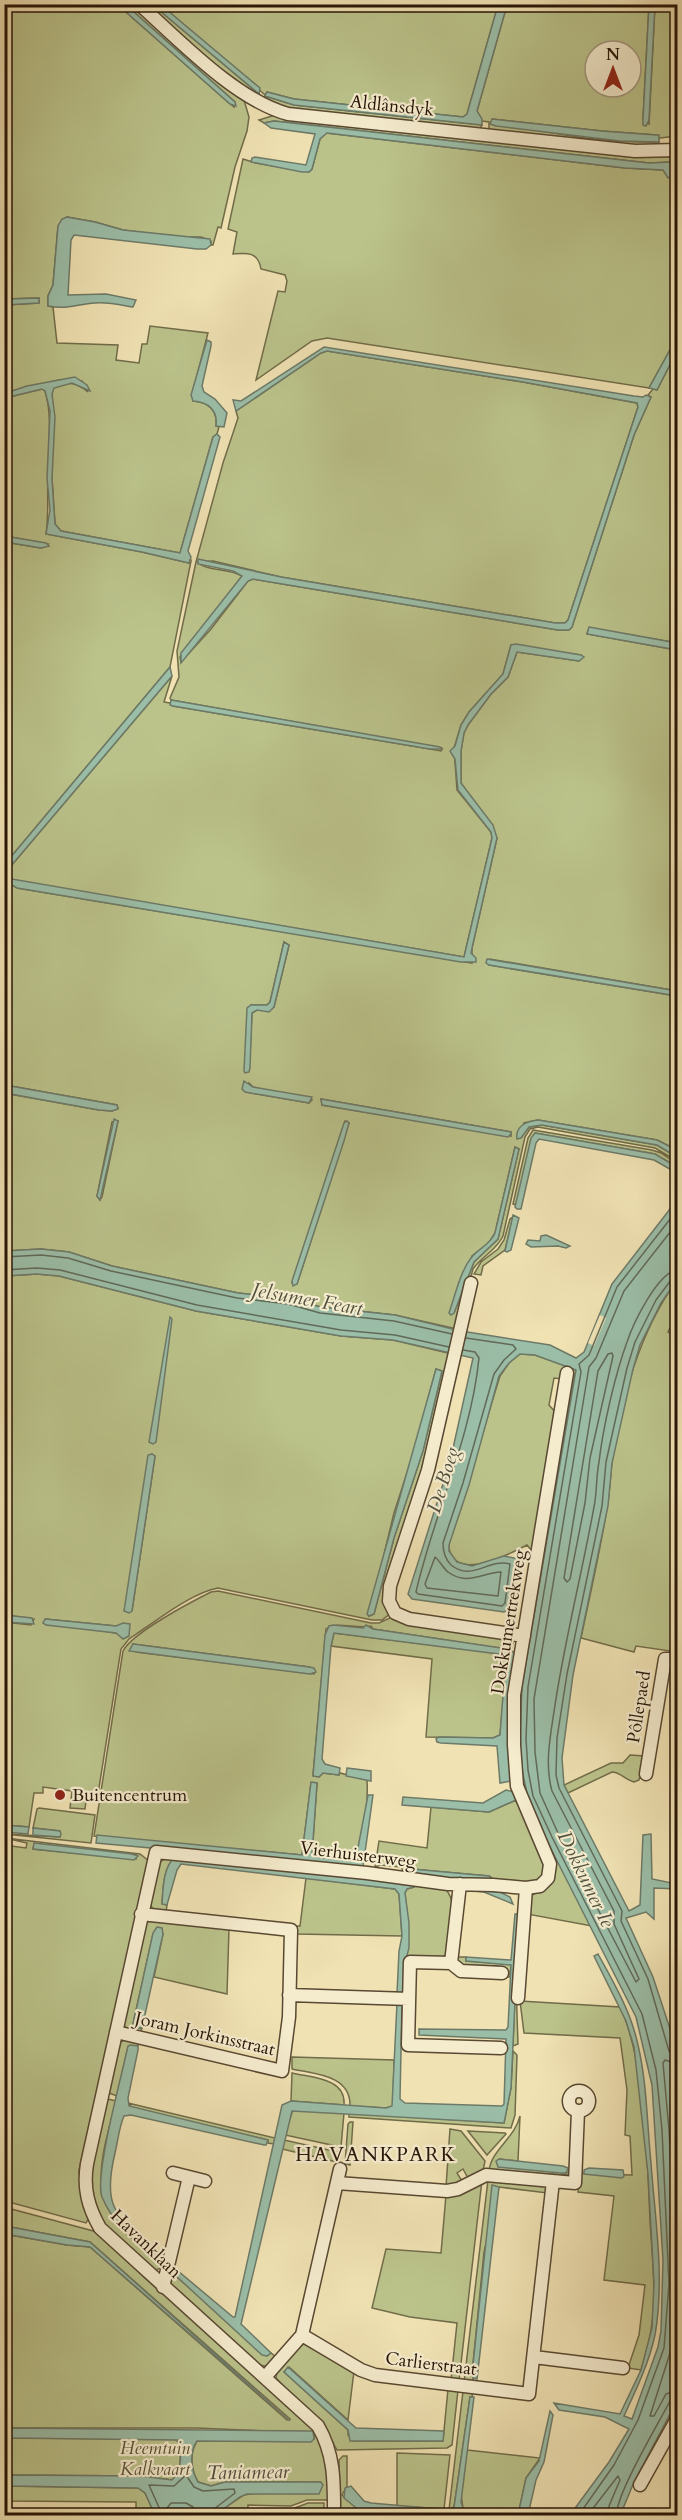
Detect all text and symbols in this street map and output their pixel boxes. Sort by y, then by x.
north arrow [583,39,643,99]
text: N [606,44,620,66]
street label: Aldlânsdyk [349,89,436,123]
water label: Jelsumer Feart [245,1275,366,1322]
water label: De Boeg [420,1444,466,1516]
street label: Dokkumertrekweg [485,1547,533,1696]
street label: Pôllepaed [621,1669,657,1745]
place label: Buitencentrum [72,1783,188,1808]
marker: Buitencentrum [53,1788,67,1802]
water label: Dokkumer Ie [551,1826,621,1932]
street label: Vierhuisterweg [298,1835,418,1875]
street label: Joram Jorkinsstraat [130,2005,278,2062]
district label: HAVANKPARK [295,2141,457,2168]
street label: Havanklaan [105,2204,188,2285]
street label: Carlierstraat [384,2346,478,2382]
park label: Heemtuin Kalkvaart [120,2436,191,2482]
water label: Taniamear [206,2458,291,2486]

